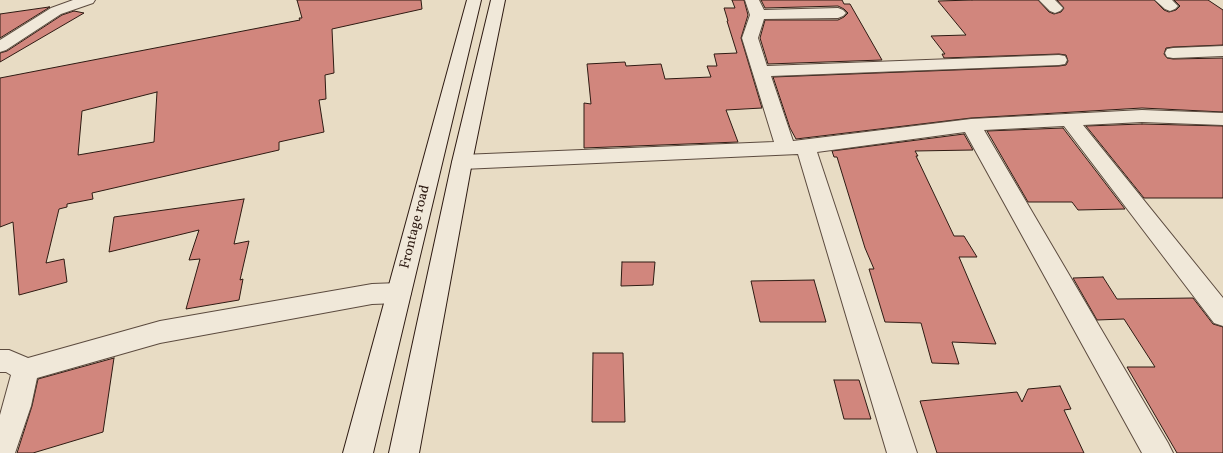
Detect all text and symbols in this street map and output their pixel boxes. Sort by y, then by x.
street label: Frontage road [397,183,435,271]

